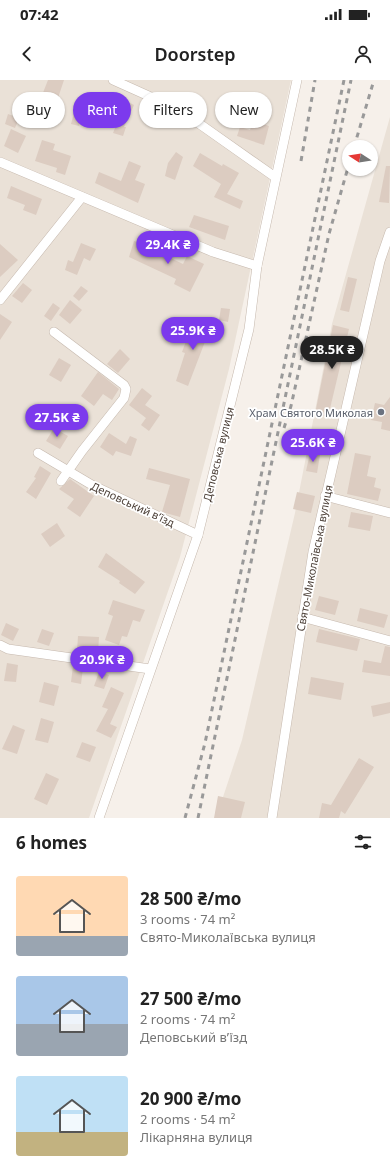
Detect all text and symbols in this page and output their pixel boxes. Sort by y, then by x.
text: 07:42 [20,4,59,24]
text: Doorstep [154,42,236,66]
icon: back [16,43,38,65]
icon: person [352,43,374,65]
chip: Buy [12,92,65,128]
chip: Rent [73,92,131,128]
chip: Filters [139,92,207,128]
chip: New [215,92,272,128]
north arrow [342,140,378,176]
map controls [342,140,378,176]
pin: 29.4K ₴ [131,231,205,265]
text: 29.4K ₴ [145,235,191,253]
pin: 25.9K ₴ [156,317,230,351]
text: 25.9K ₴ [170,321,216,339]
pin: 28.5K ₴ [295,336,369,370]
text: 28.5K ₴ [309,340,355,358]
pin: 27.5K ₴ [20,404,94,438]
street label: Деповська вулиця [199,405,237,503]
place label: Храм Святого Миколая [249,405,373,420]
marker: Храм Святого Миколая [376,407,386,417]
text: 27.5K ₴ [34,408,80,426]
pin: 25.6K ₴ [276,429,350,463]
text: 25.6K ₴ [290,433,336,451]
street label: Деповський в’їзд [89,478,178,530]
street label: Свято-Миколаївська вулиця [292,484,336,632]
pin: 20.9K ₴ [65,646,139,680]
text: 20.9K ₴ [79,650,125,668]
text: 6 homes [16,831,87,854]
icon: filters [352,831,374,853]
text: 28 500 ₴/mo [140,887,241,910]
icon: home [48,892,96,940]
text: 3 rooms · 74 m² [140,910,235,928]
text: Свято-Миколаївська вулиця [140,928,316,946]
text: 27 500 ₴/mo [140,987,241,1010]
icon: home [48,992,96,1040]
text: 2 rooms · 74 m² [140,1010,235,1028]
text: Деповський в’їзд [140,1028,247,1046]
text: 20 900 ₴/mo [140,1087,241,1110]
icon: home [48,1092,96,1140]
text: 2 rooms · 54 m² [140,1110,235,1128]
text: Лікарняна вулиця [140,1128,253,1146]

